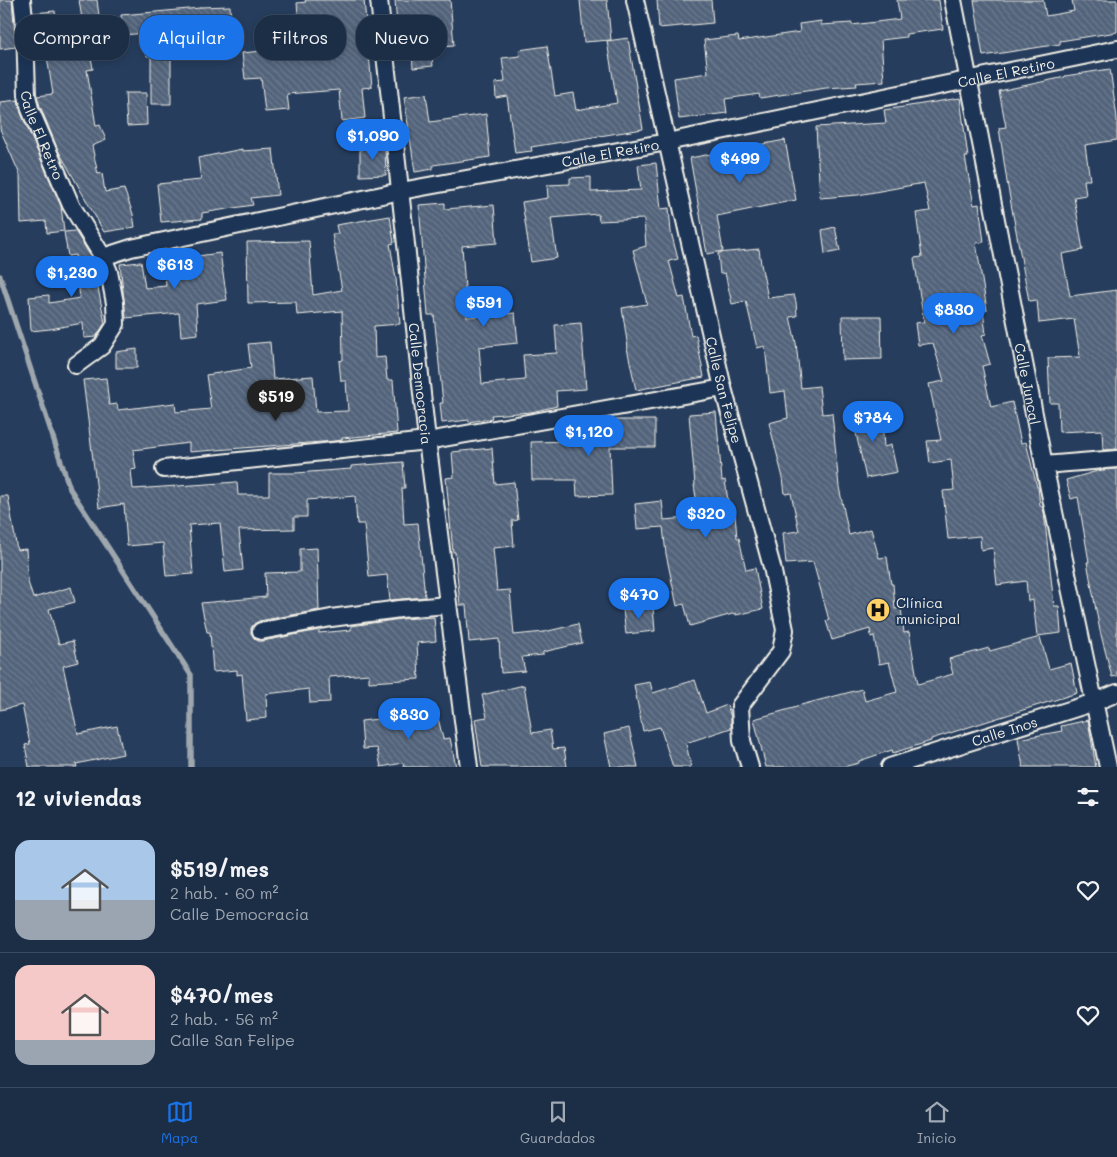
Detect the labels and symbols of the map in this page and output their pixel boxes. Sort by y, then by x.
street label: Calle El Retiro [956,53,1056,91]
street label: Calle El Retro [17,89,68,182]
pin: $1,090 [332,119,414,161]
street label: Calle El Retiro [560,134,660,171]
pin: $499 [710,142,770,184]
pin: $613 [145,248,205,290]
pin: $1,230 [31,256,113,298]
pin: $591 [454,286,514,328]
pin: $830 [924,292,984,335]
street label: Calle Democracia [405,322,437,445]
street label: Calle San Felipe [702,335,747,445]
street label: Calle Juncal [1011,341,1045,426]
pin: $519 [246,380,306,422]
pin: $784 [843,400,903,443]
pin: $1,120 [548,414,630,457]
pin: $320 [676,496,736,539]
pin: $470 [609,578,669,620]
place label: Clínica municipal [896,593,960,628]
hospital icon: Clínica municipal [865,597,891,623]
pin: $830 [379,698,439,740]
street label: Calle Inos [969,711,1040,750]

